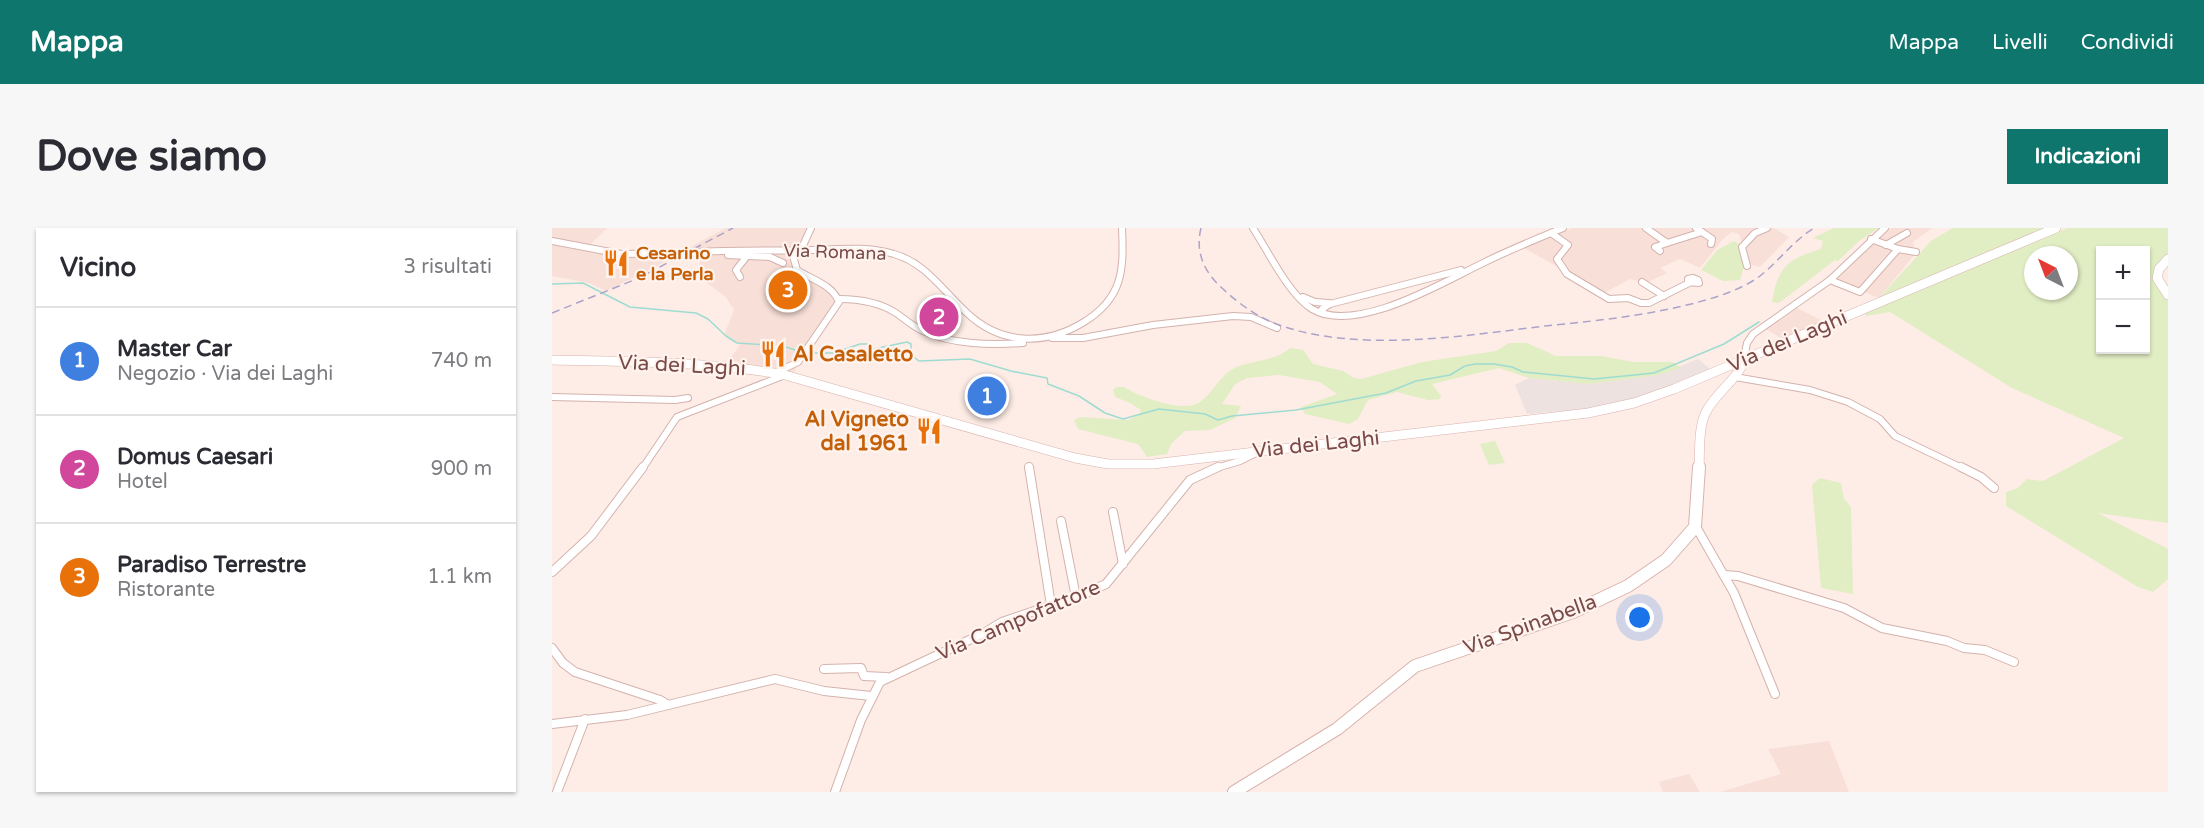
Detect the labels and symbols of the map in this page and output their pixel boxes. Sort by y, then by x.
street label: Via Romana [783,239,887,265]
place label: Cesarino e la Perla [636,242,714,285]
north arrow [2024,246,2078,300]
restaurant icon: Cesarino e la Perla [601,248,631,278]
pin: 3 [768,268,808,312]
pin: 2 [920,294,958,340]
street label: Via dei Laghi [1723,305,1851,378]
restaurant icon: Al Casaletto [758,339,788,369]
place label: Al Casaletto [793,342,914,367]
street label: Via dei Laghi [617,350,746,381]
pin: 1 [968,374,1006,418]
place label: Al Vigneto dal 1961 [805,407,909,456]
restaurant icon: Al Vigneto dal 1961 [914,416,944,446]
street label: Via dei Laghi [1251,425,1381,464]
street label: Via Campofattore [932,575,1104,666]
street label: Via Spinabella [1460,589,1600,660]
your location [1625,603,1654,632]

